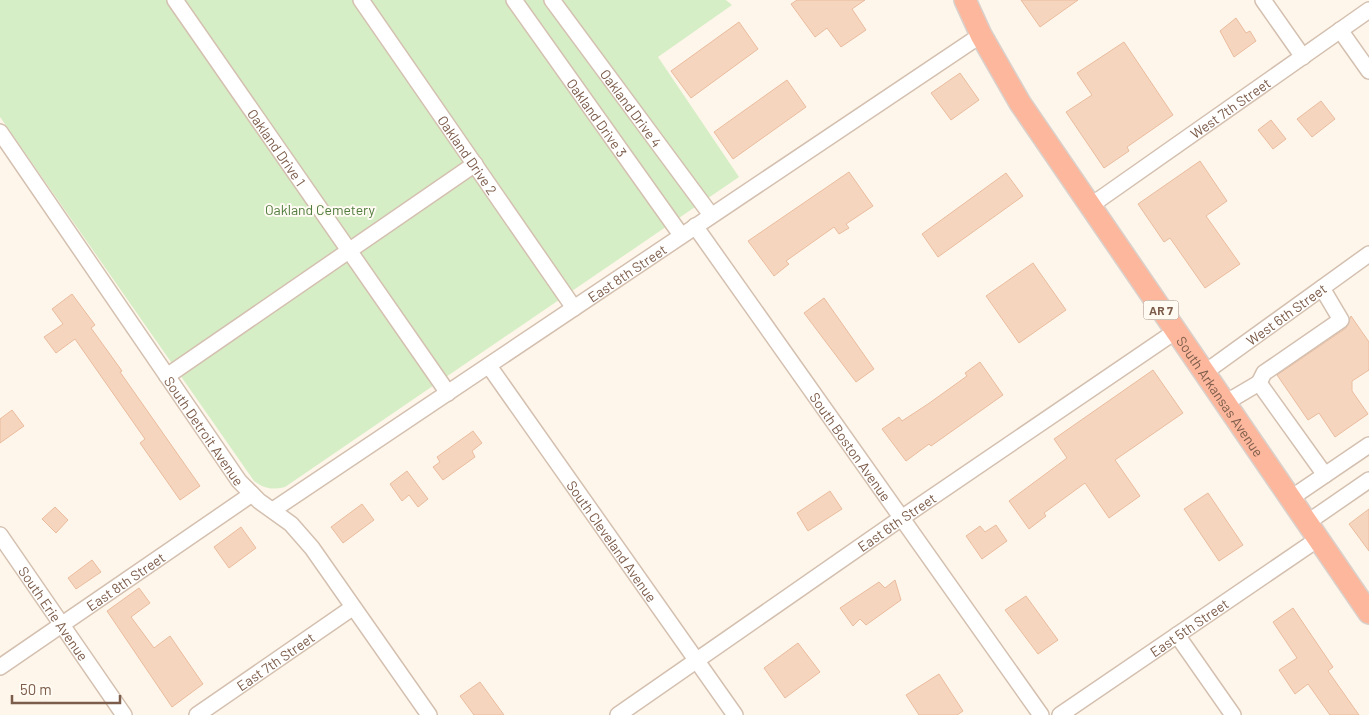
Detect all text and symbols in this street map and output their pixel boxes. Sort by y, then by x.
street label: Oakland Drive 4 [597,65,666,150]
street label: West 7th Street [1187,74,1273,142]
street label: Oakland Drive 3 [564,75,631,160]
street label: Oakland Drive 1 [244,105,310,189]
street label: Oakland Drive 2 [435,112,501,198]
park label: Oakland Cemetery [265,201,376,218]
street label: East 8th Street [584,240,669,305]
street label: West 6th Street [1243,279,1329,348]
road number: AR 7 [1144,300,1178,320]
street label: South Arkansas Avenue [1173,333,1268,459]
street label: South Detroit Avenue [161,373,248,489]
street label: South Boston Avenue [807,389,895,504]
street label: South Cleveland Avenue [564,477,661,605]
street label: East 6th Street [854,489,939,555]
street label: East 8th Street [83,548,168,614]
street label: South Erie Avenue [15,563,92,664]
street label: East 5th Street [1146,594,1231,660]
street label: East 7th Street [233,628,317,694]
scale bar [12,672,120,704]
text: 50 m [20,680,52,698]

